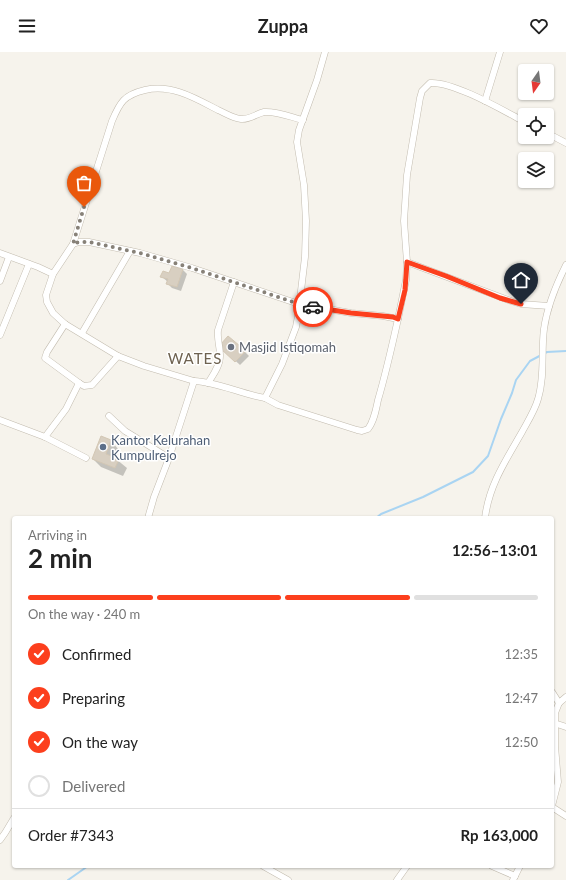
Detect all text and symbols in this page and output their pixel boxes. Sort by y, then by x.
icon: menu [16,15,38,37]
text: Zuppa [258,15,308,37]
icon: heart [528,15,550,37]
north arrow [518,64,554,100]
map controls [518,64,554,188]
button: locate [518,108,554,144]
button: layers [518,152,554,188]
pin [67,166,101,207]
icon: bag [73,172,95,194]
pin [504,263,538,304]
icon: home [510,269,532,291]
courier [293,287,333,327]
icon: car [302,296,324,318]
place label: Masjid Istiqomah [239,339,336,355]
marker: Masjid Istiqomah [226,342,236,352]
district label: WATES [168,349,222,367]
place label: Kantor Kelurahan Kumpulrejo [111,432,210,463]
marker: Kantor Kelurahan Kumpulrejo [98,442,108,452]
text: Arriving in [28,527,87,543]
text: 12:56–13:01 [452,541,538,559]
text: 2 min [28,542,92,574]
text: On the way · 240 m [28,606,140,622]
icon: check [28,643,50,665]
text: Confirmed [62,645,131,663]
text: 12:35 [505,646,538,662]
icon: check [28,687,50,709]
text: Preparing [62,689,125,707]
text: 12:47 [505,690,538,706]
icon: check [28,731,50,753]
text: On the way [62,733,138,751]
text: 12:50 [505,734,538,750]
text: Delivered [62,777,125,795]
text: Order #7343 [28,826,114,844]
text: Rp 163,000 [461,826,538,844]

